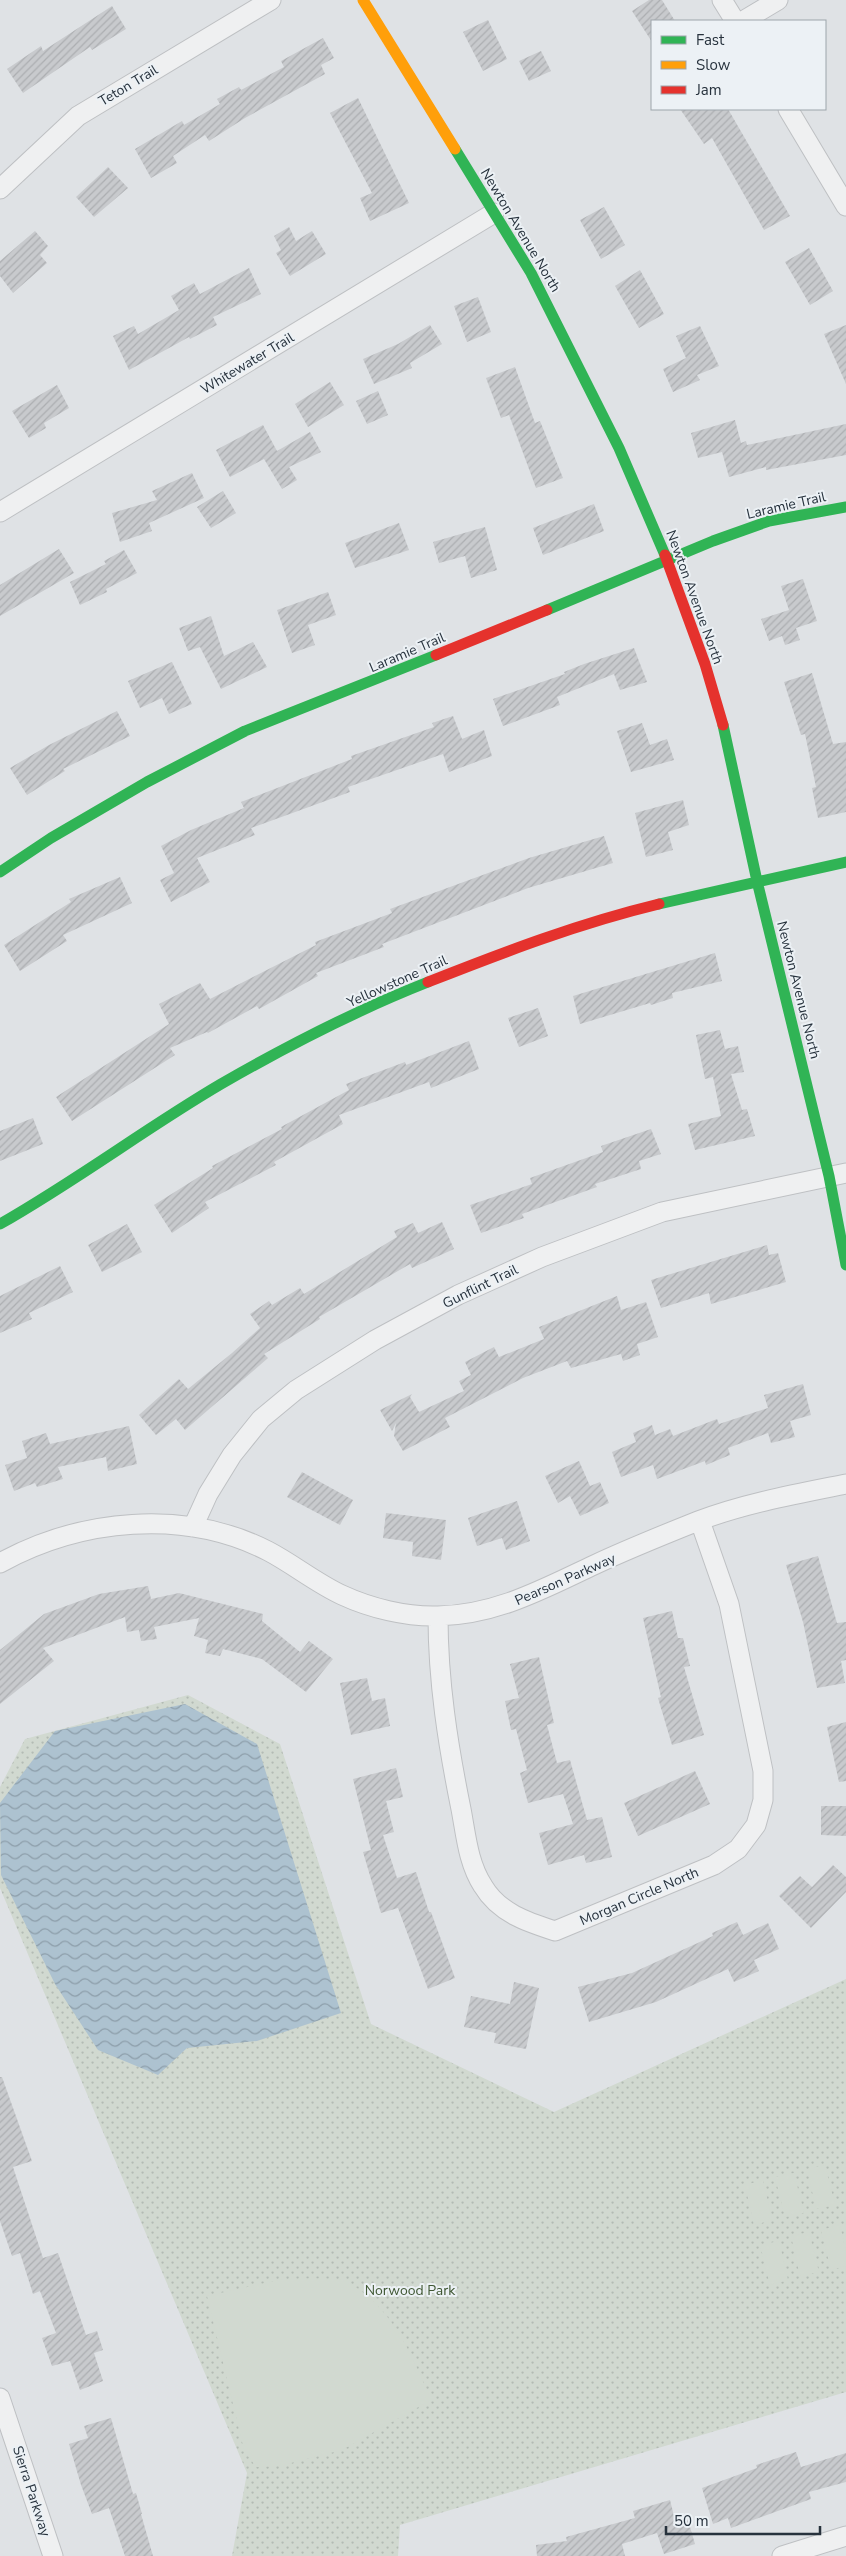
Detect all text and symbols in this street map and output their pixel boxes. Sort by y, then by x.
legend [651,20,826,110]
text: Fast [696,30,725,50]
text: Slow [696,55,731,75]
street label: Teton Trail [95,60,162,111]
text: Jam [695,80,722,100]
street label: Newton Avenue North [476,165,565,296]
street label: Whitewater Trail [197,328,298,399]
street label: Laramie Trail [745,487,828,524]
street label: Newton Avenue North [661,527,728,667]
street label: Laramie Trail [366,628,449,677]
street label: Newton Avenue North [772,919,825,1061]
street label: Yellowstone Trail [343,951,451,1012]
street label: Gunflint Trail [439,1260,522,1313]
street label: Pearson Parkway [512,1548,619,1610]
street label: Morgan Circle North [577,1863,702,1930]
park label: Norwood Park [365,2281,456,2300]
street label: Sierra Parkway [8,2443,55,2540]
scale bar [666,2504,820,2536]
text: 50 m [674,2511,709,2531]

